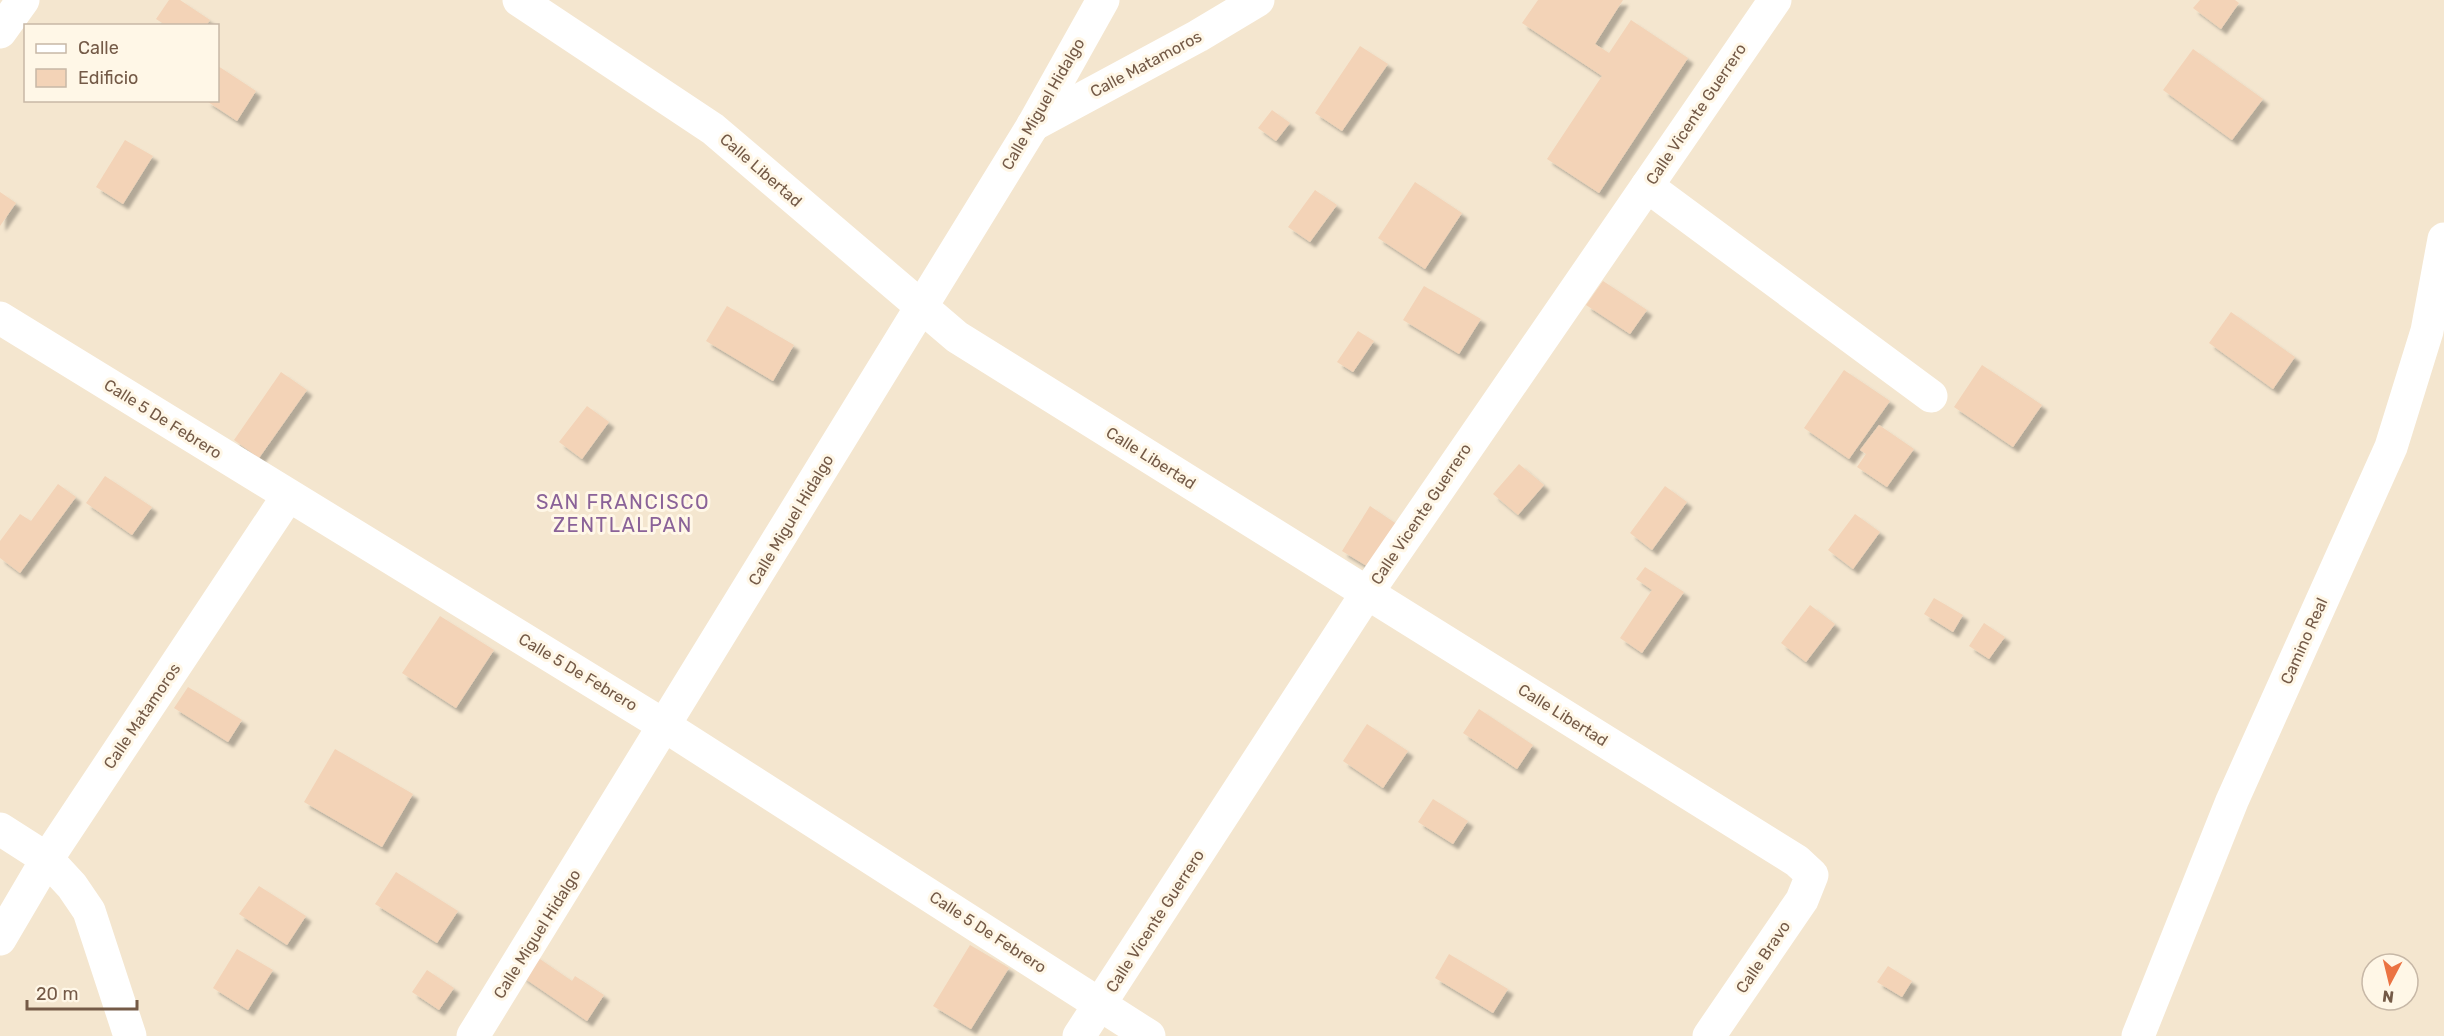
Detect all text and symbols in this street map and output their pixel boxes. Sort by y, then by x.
legend [24,24,219,102]
street label: Calle Matamoros [1087,27,1205,101]
street label: Calle Miguel Hidalgo [998,35,1088,173]
text: Calle [78,37,119,59]
street label: Calle Vicente Guerrero [1642,40,1750,188]
text: Edificio [78,67,138,89]
street label: Calle Libertad [716,129,806,211]
street label: Calle 5 De Febrero [101,375,225,463]
street label: Calle Libertad [1103,423,1199,493]
street label: Calle Vicente Guerrero [1367,440,1475,588]
street label: Calle Miguel Hidalgo [744,451,838,589]
district label: SAN FRANCISCO ZENTLALPAN [536,490,710,537]
street label: Camino Real [2277,595,2331,687]
street label: Calle 5 De Febrero [515,629,641,715]
street label: Calle Matamoros [100,660,184,772]
street label: Calle Libertad [1515,680,1611,750]
street label: Calle Vicente Guerrero [1102,846,1208,996]
street label: Calle Miguel Hidalgo [489,866,585,1002]
street label: Calle 5 De Febrero [926,887,1050,977]
street label: Calle Bravo [1732,917,1794,997]
north arrow [2360,952,2420,1012]
scale bar [27,973,136,1011]
text: 20 m [36,983,78,1005]
text: N [2381,986,2395,1007]

